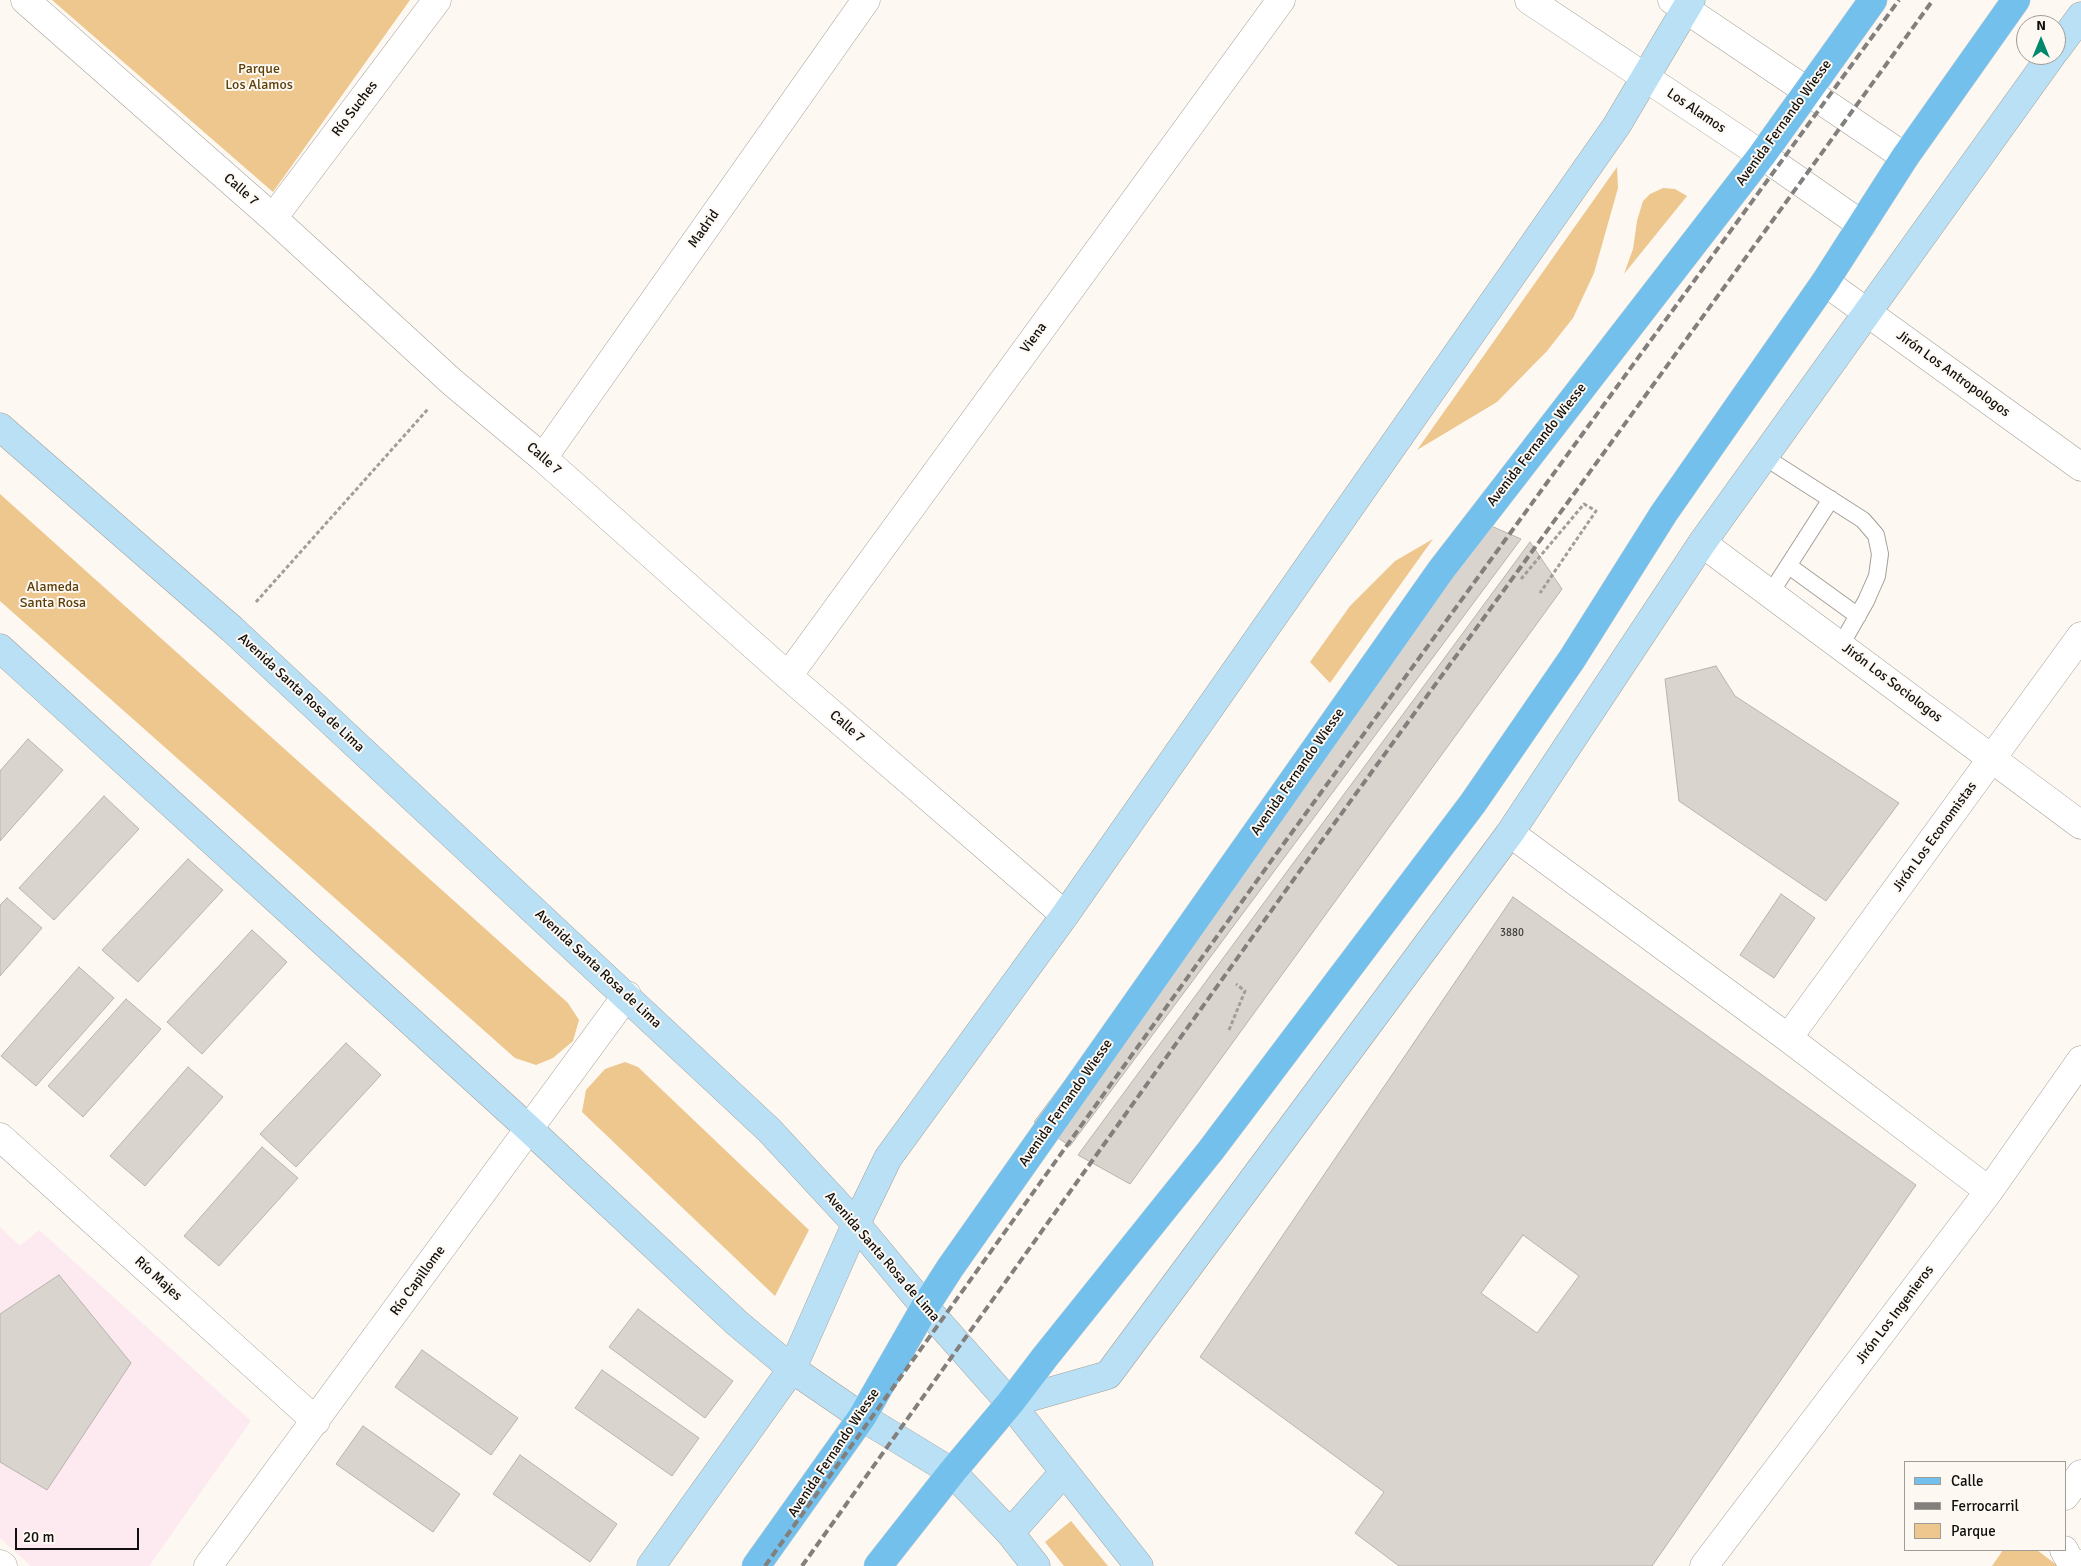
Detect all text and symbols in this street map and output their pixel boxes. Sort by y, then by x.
north arrow [2016,15,2066,65]
text: N [2036,17,2046,34]
street label: Avenida Fernando Wiesse [1733,57,1835,189]
park label: Parque Los Alamos [225,61,293,94]
street label: Río Suches [329,78,381,140]
street label: Los Alamos [1663,85,1729,137]
street label: Calle 7 [220,170,262,210]
street label: Madrid [685,207,723,251]
street label: Viena [1017,319,1051,357]
street label: Jirón Los Antropologos [1893,327,2013,421]
street label: Avenida Fernando Wiesse [1484,380,1590,510]
street label: Calle 7 [523,439,565,479]
park label: Alameda Santa Rosa [20,579,86,612]
street label: Avenida Santa Rosa de Lima [234,630,368,756]
street label: Jirón Los Sociologos [1839,640,1945,726]
street label: Avenida Fernando Wiesse [1248,705,1348,839]
street label: Calle 7 [826,707,868,747]
street label: Jirón Los Economistas [1889,779,1981,895]
street label: Avenida Santa Rosa de Lima [531,906,665,1032]
house number: 3880 [1500,926,1524,940]
street label: Avenida Fernando Wiesse [1016,1036,1116,1170]
street label: Avenida Santa Rosa de Lima [821,1189,943,1325]
street label: Río Capillome [387,1243,449,1319]
street label: Río Majes [131,1253,185,1305]
street label: Jirón Los Ingenieros [1852,1262,1938,1368]
street label: Avenida Fernando Wiesse [785,1385,883,1521]
legend [1904,1461,2066,1551]
text: Calle [1951,1472,1984,1490]
text: Ferrocarril [1951,1497,2019,1515]
scale bar [18,1518,141,1550]
text: Parque [1951,1522,1996,1540]
text: 20 m [23,1528,54,1546]

